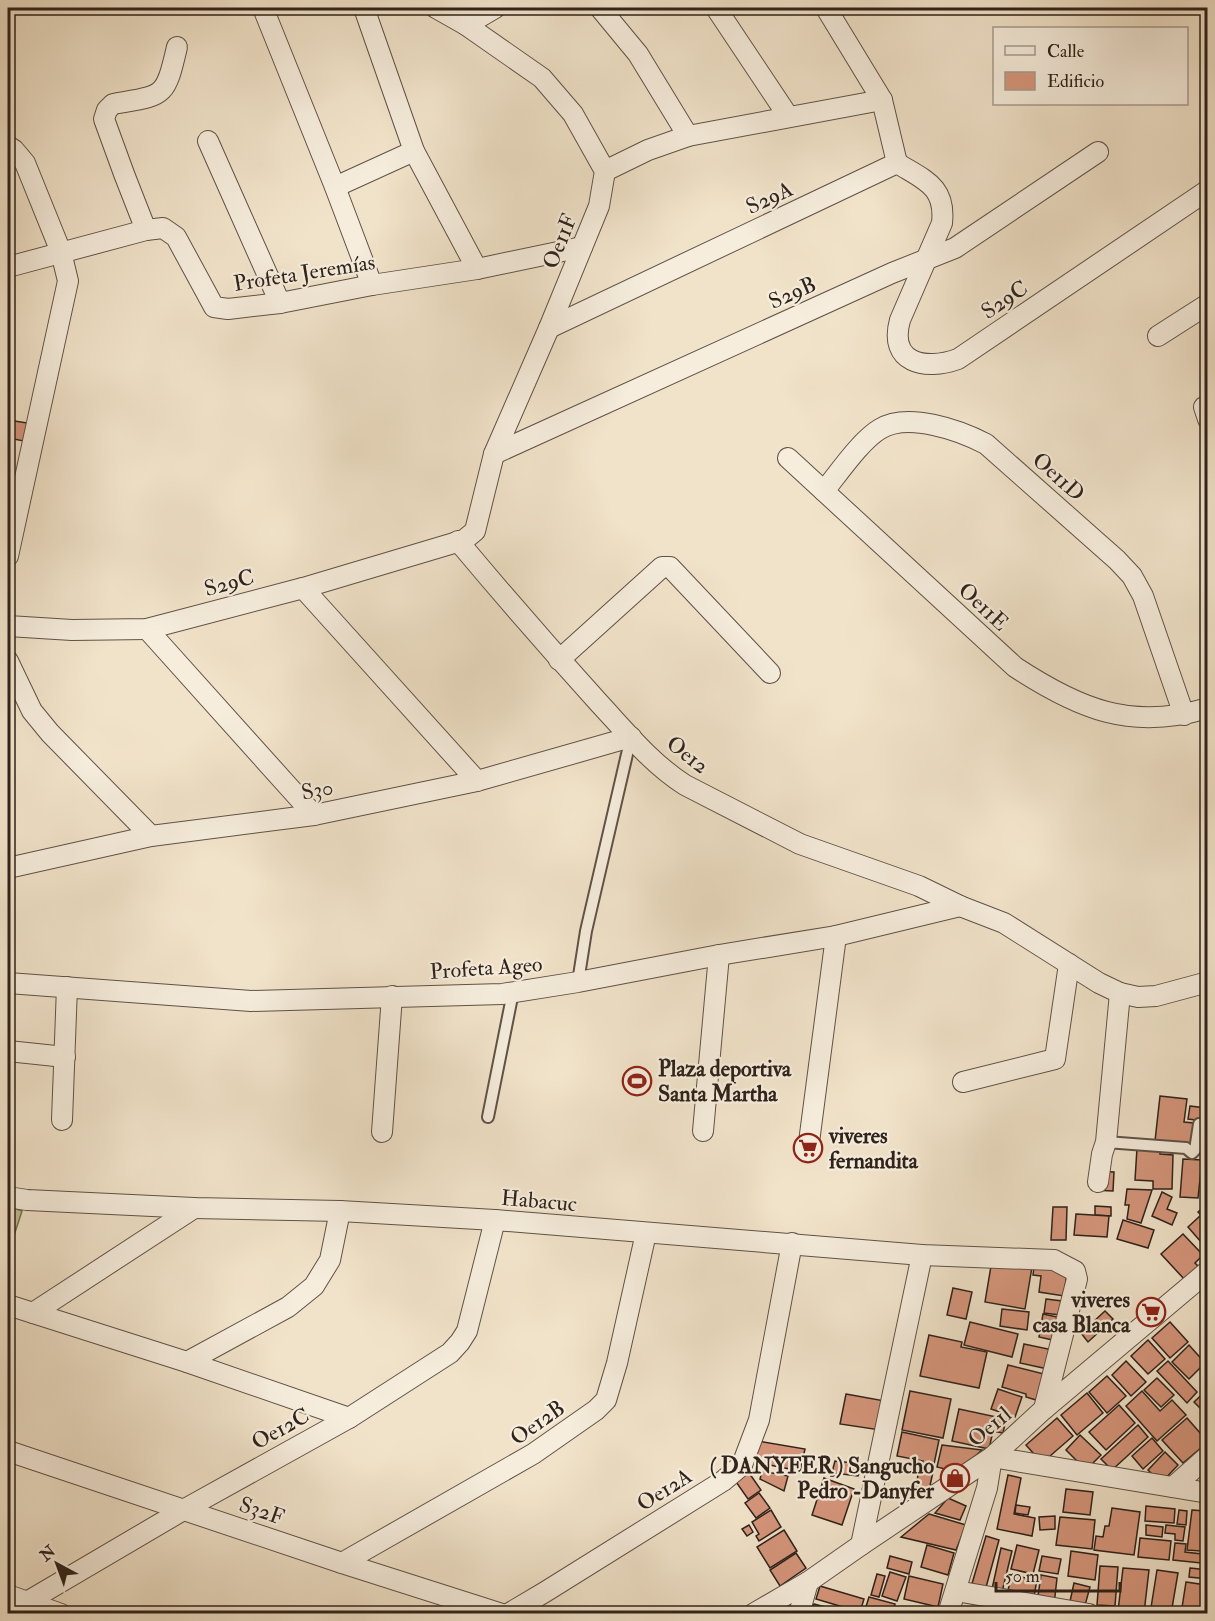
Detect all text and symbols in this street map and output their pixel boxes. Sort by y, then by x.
legend [993,27,1188,105]
text: Calle [1047,40,1085,63]
text: Edificio [1047,70,1104,93]
street label: S29A [741,175,797,221]
street label: Oe11F [536,210,584,273]
street label: Profeta Jeremías [231,248,377,298]
street label: S29B [764,270,821,316]
street label: S29C [976,274,1033,326]
street label: Oe11D [1026,446,1090,507]
street label: S29C [201,563,257,603]
street label: Oe11E [952,576,1014,637]
street label: Oe12 [661,730,714,780]
street label: S30 [299,773,335,807]
street label: Profeta Ageo [429,950,543,986]
place label: Plaza deportiva Santa Martha [658,1055,792,1108]
sports icon: Plaza deportiva Santa Martha [621,1065,653,1097]
place label: viveres fernandita [828,1122,919,1175]
supermarket icon: viveres fernandita [792,1132,824,1164]
street label: Habacuc [500,1184,578,1218]
place label: viveres casa Blanca [1033,1286,1131,1339]
supermarket icon: viveres casa Blanca [1135,1296,1167,1328]
street label: Oe12B [505,1394,570,1452]
street label: Oe11l [962,1400,1017,1453]
street label: Oe12C [246,1402,314,1456]
place label: ( DANYFER ) Sangucho Pedro -Danyfer [710,1452,935,1506]
street label: Oe12A [632,1462,697,1518]
shop icon: ( DANYFER ) Sangucho Pedro -Danyfer [939,1462,971,1494]
street label: S32F [236,1490,288,1532]
north arrow [27,1534,87,1594]
text: N [35,1541,60,1566]
scale bar [996,1555,1120,1593]
text: 50 m [1005,1565,1040,1588]

